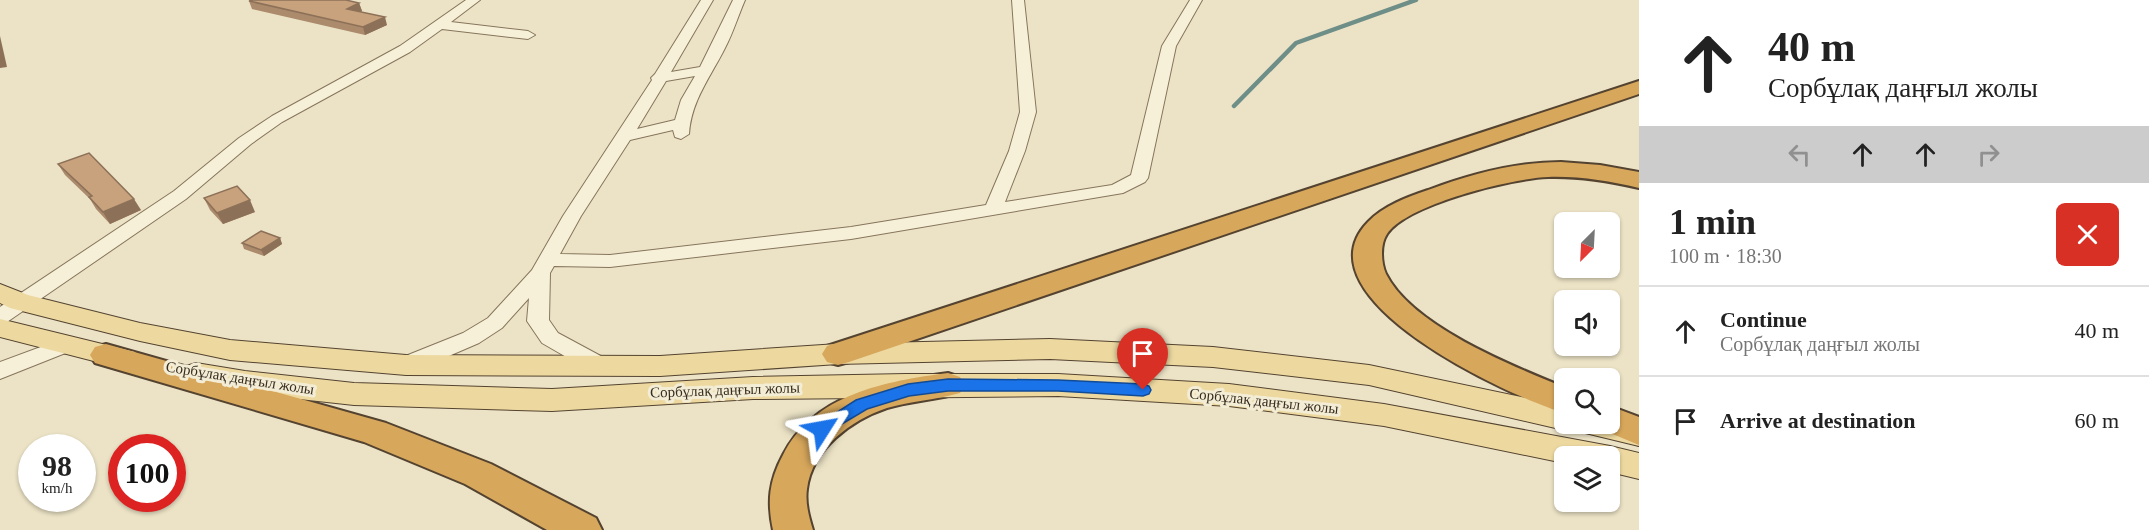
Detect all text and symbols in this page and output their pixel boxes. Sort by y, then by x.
icon: ahead [1669,24,1747,102]
text: 40 m [1768,24,1856,70]
text: Сорбұлақ даңғыл жолы [1768,73,2038,103]
icon: left [1783,138,1816,171]
icon: ahead [1846,138,1879,171]
icon: ahead [1909,138,1942,171]
icon: right [1972,138,2005,171]
text: 1 min [1669,202,1756,242]
button: close [2056,203,2119,266]
north arrow [1554,212,1620,278]
map controls [1554,212,1620,512]
text: 100 m · 18:30 [1669,245,1782,267]
button: sound [1554,290,1620,356]
text: Continue [1720,307,1807,332]
icon: ahead [1669,315,1702,348]
text: 40 m [2074,318,2119,343]
pin [1117,328,1168,390]
text: Сорбұлақ даңғыл жолы [1720,333,1920,355]
icon: arrive [1126,337,1159,370]
street label: Сорбұлақ даңғыл жолы [165,358,315,398]
button: search [1554,368,1620,434]
street label: Сорбұлақ даңғыл жолы [650,379,800,401]
street label: Сорбұлақ даңғыл жолы [1189,385,1339,417]
position arrow [790,397,854,461]
icon: arrive [1669,405,1702,438]
text: Arrive at destination [1720,408,1916,433]
text: 60 m [2074,408,2119,433]
speed limit sign: 100 [108,434,186,512]
button: layers [1554,446,1620,512]
text: 98 [42,449,72,482]
text: km/h [42,480,72,496]

